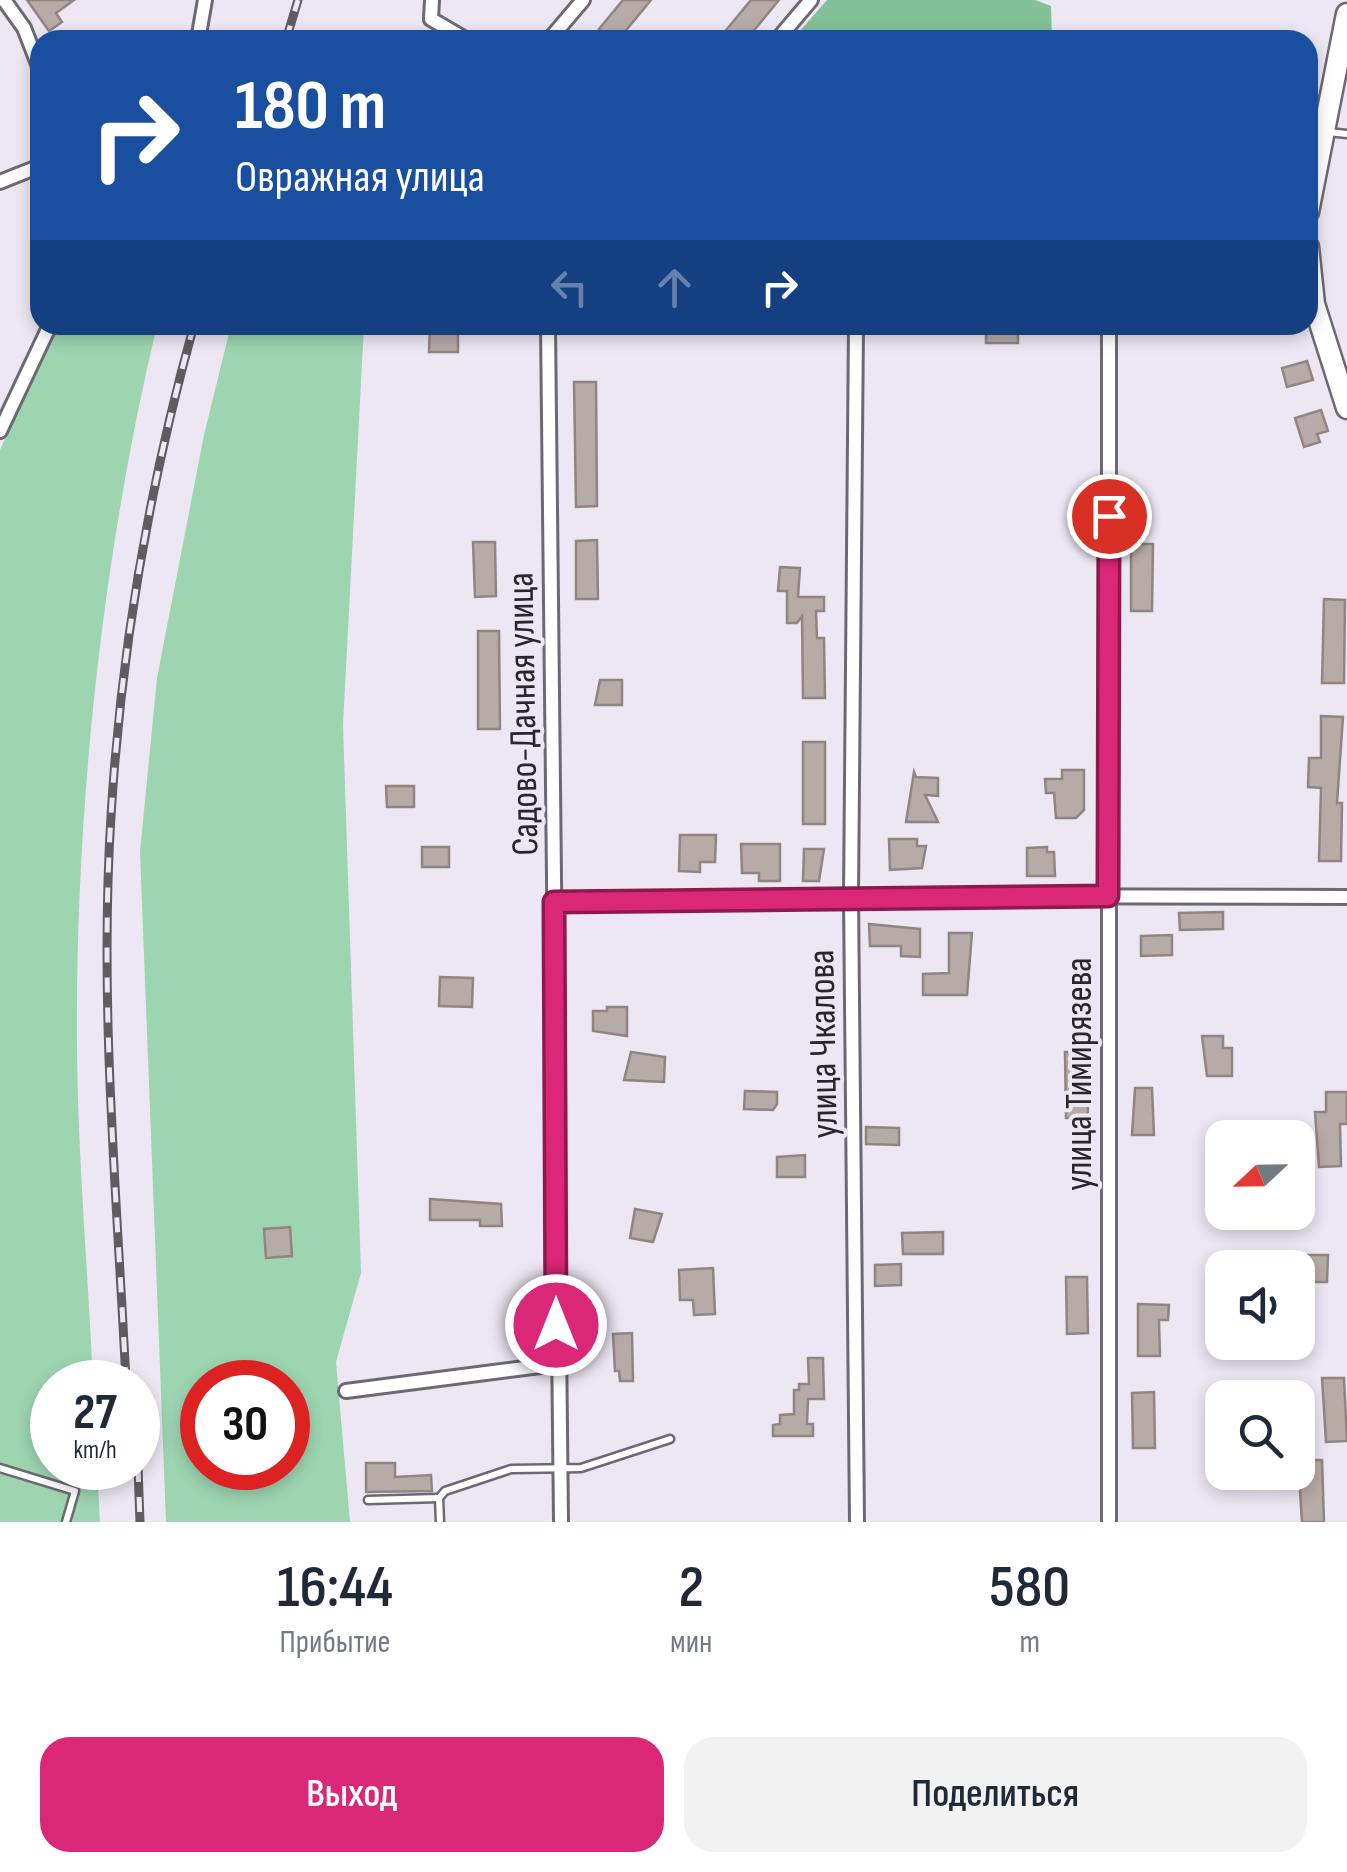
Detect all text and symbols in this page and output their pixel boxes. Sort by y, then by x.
text: 180 m [235,65,386,149]
icon: right [70,70,200,200]
text: Овражная улица [235,150,485,205]
icon: left [542,260,597,315]
icon: ahead [647,260,702,315]
icon: right [752,260,807,315]
pin [1067,474,1152,559]
icon: arrive [1082,489,1137,544]
street label: Садово-Дачная улица [499,572,548,856]
street label: улица Чкалова [799,949,848,1139]
street label: улица Тимирязева [1057,957,1102,1191]
north arrow [1205,1120,1315,1230]
map controls [1205,1120,1315,1490]
button: sound [1205,1250,1315,1360]
position arrow [504,1273,608,1377]
speed limit sign: 30 [180,1360,310,1490]
button: search [1205,1380,1315,1490]
text: 27 [73,1383,117,1443]
text: km/h [73,1435,117,1466]
text: 16:44 [277,1552,393,1624]
text: 2 [678,1552,704,1624]
text: 580 [989,1552,1070,1624]
text: Прибытие [280,1623,390,1662]
text: мин [670,1623,712,1662]
text: m [1019,1623,1040,1662]
button: Выход [40,1737,664,1852]
button: Поделиться [684,1737,1307,1852]

